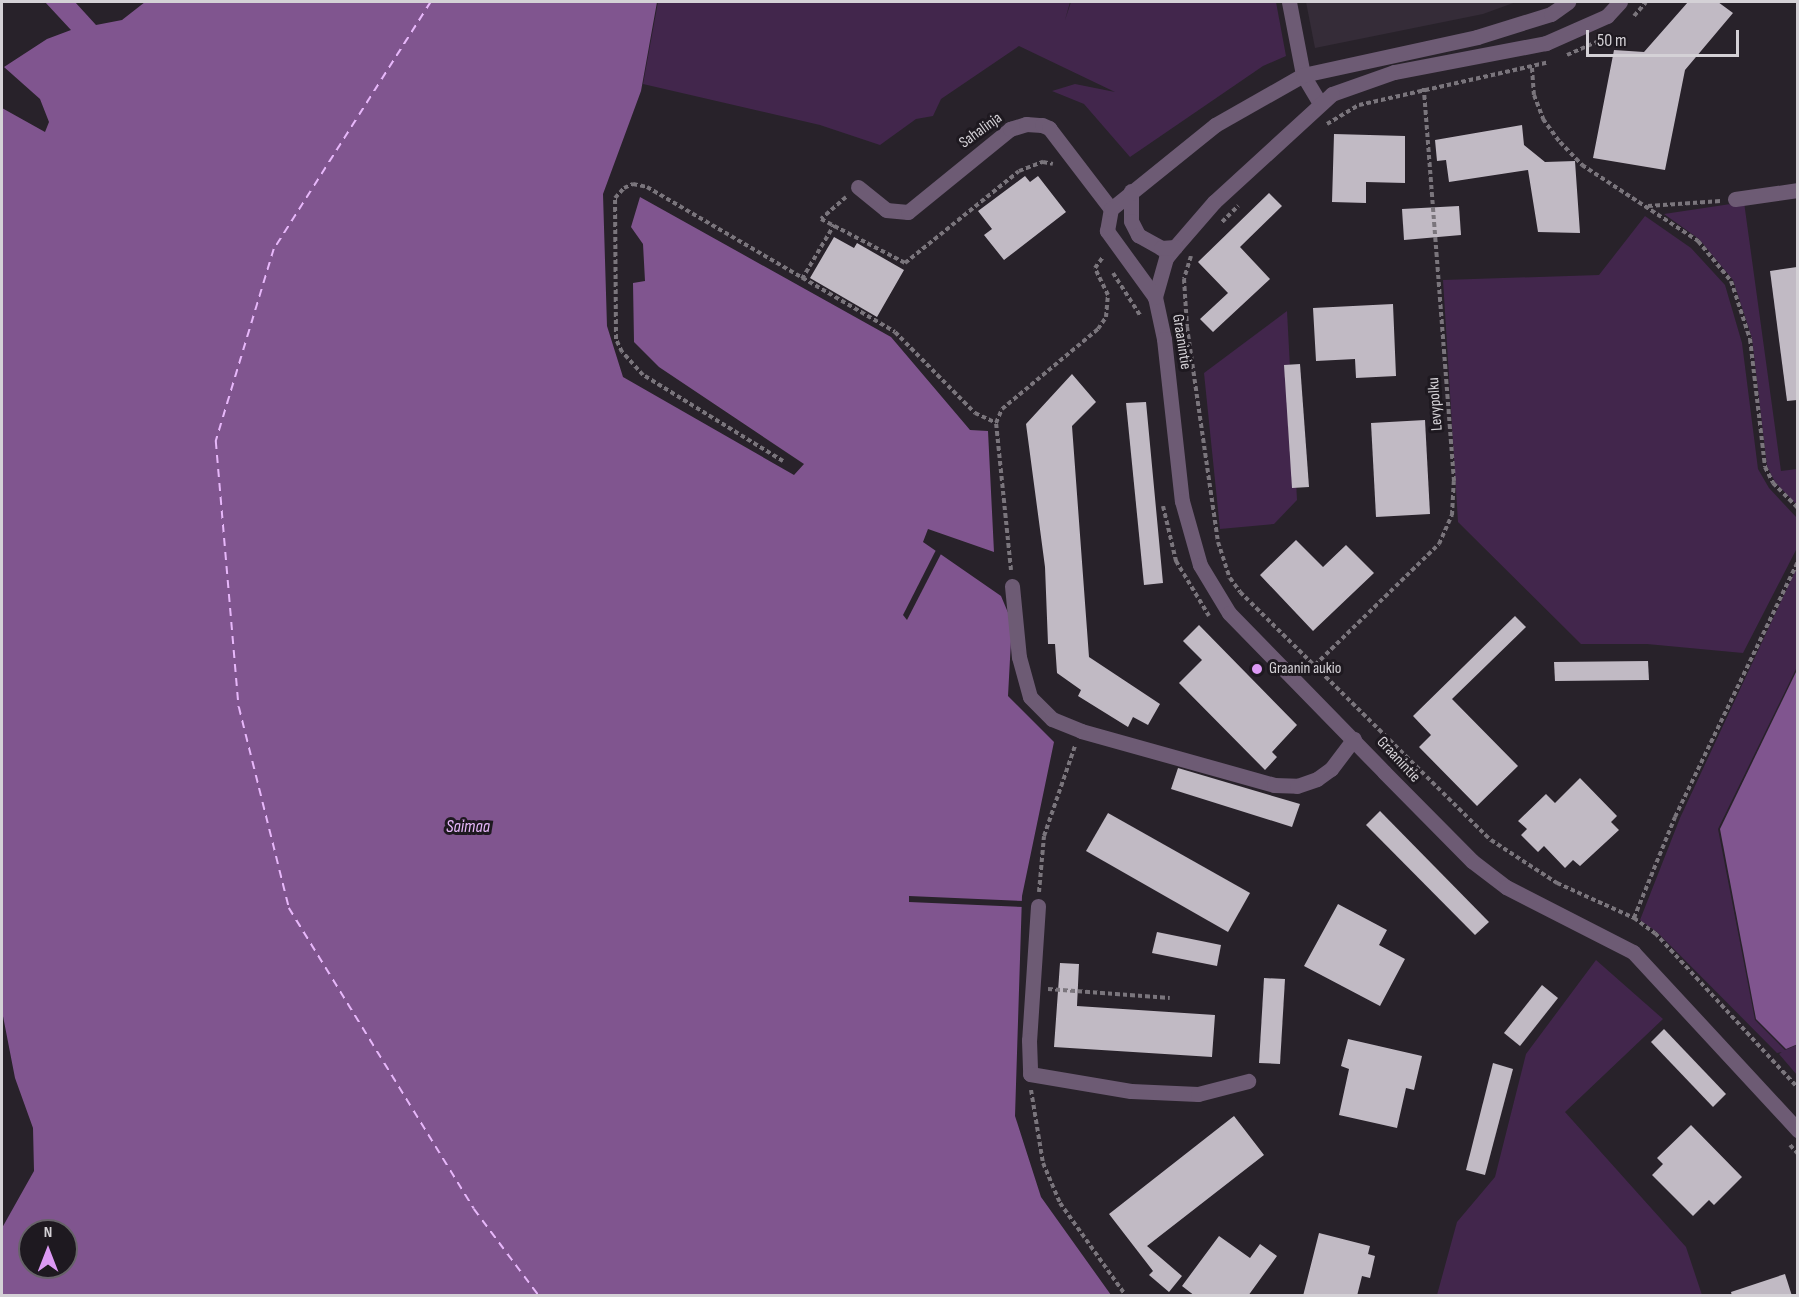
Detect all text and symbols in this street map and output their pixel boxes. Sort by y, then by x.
scale bar [1589,18,1742,56]
text: 50 m [1597,30,1627,51]
street label: Sahalinja [956,109,1006,153]
street label: Graanintie [1167,313,1195,371]
street label: Levypolku [1425,377,1447,431]
place label: Graanin aukio [1269,659,1341,679]
marker: Graanin aukio [1250,662,1264,676]
street label: Graanintie [1372,733,1424,787]
water label: Saimaa [446,816,490,838]
north arrow [18,1219,78,1279]
text: N [44,1223,52,1242]

